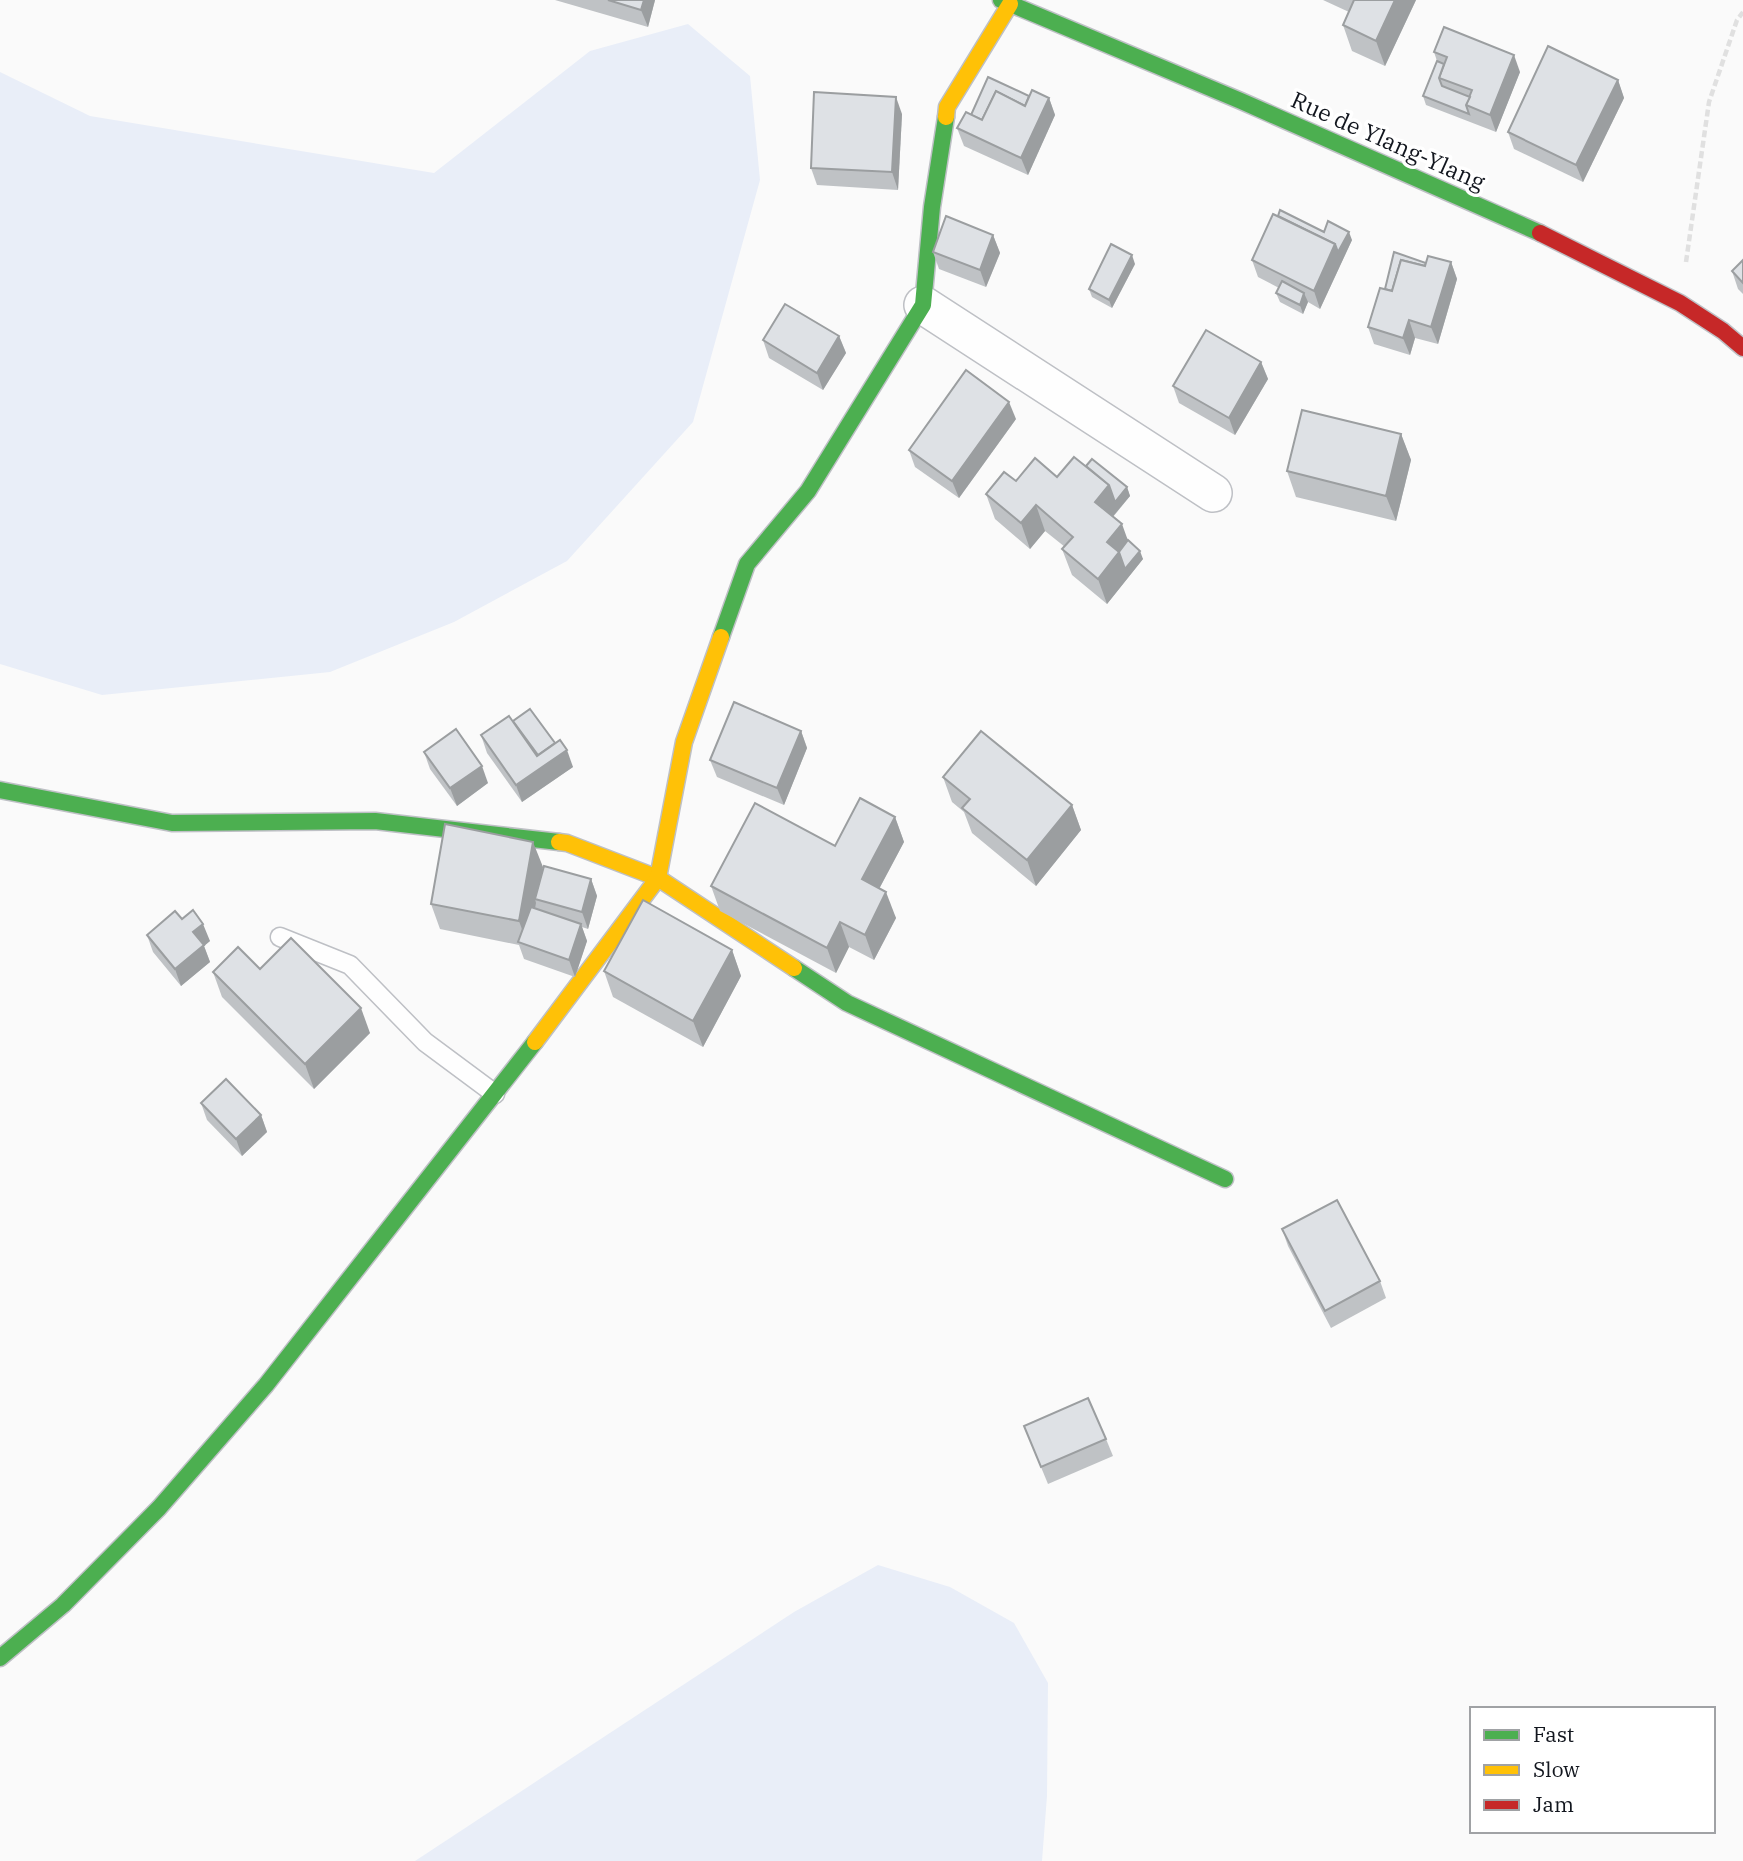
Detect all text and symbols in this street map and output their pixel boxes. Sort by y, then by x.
street label: Rue de Ylang-Ylang [1287,84,1491,197]
legend [1470,1707,1715,1833]
text: Fast [1533,1720,1574,1748]
text: Slow [1533,1755,1580,1783]
text: Jam [1533,1790,1574,1818]

